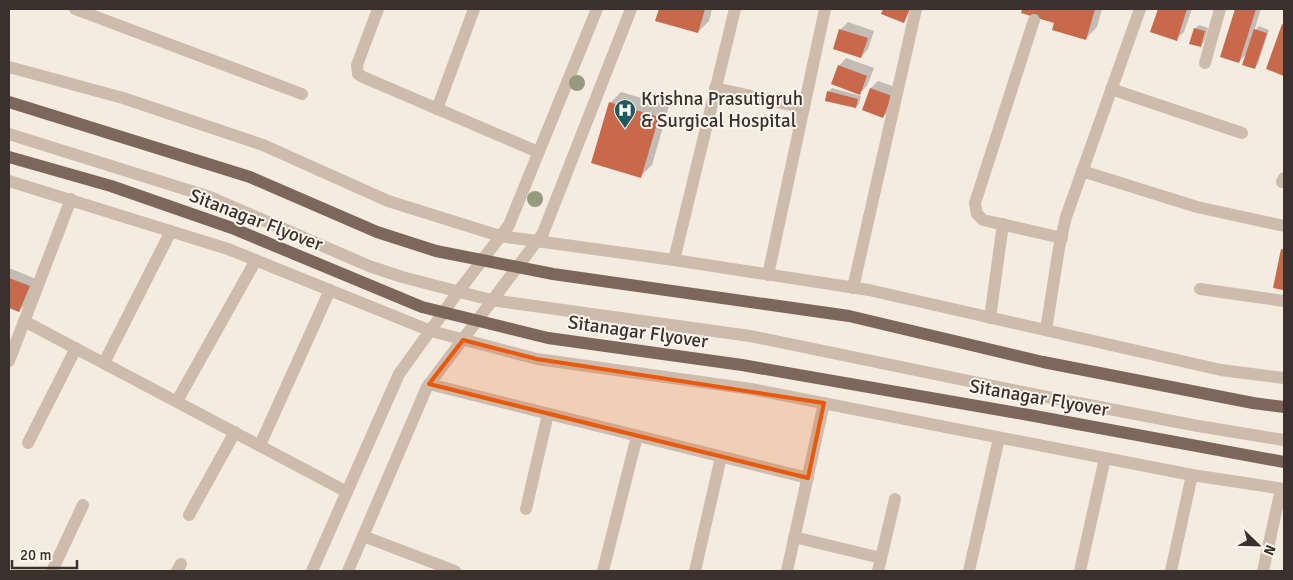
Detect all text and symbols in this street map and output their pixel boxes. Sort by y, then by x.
place label: Krishna Prasutigruh & Surgical Hospital [641,87,803,133]
hospital icon: Krishna Prasutigruh & Surgical Hospital [613,98,637,129]
street label: Sitanagar Flyover [186,184,326,256]
street label: Sitanagar Flyover [566,310,710,354]
street label: Sitanagar Flyover [967,374,1111,422]
north arrow [1233,520,1283,570]
scale bar [12,538,78,570]
text: N [1260,542,1279,558]
text: 20 m [20,546,51,564]

